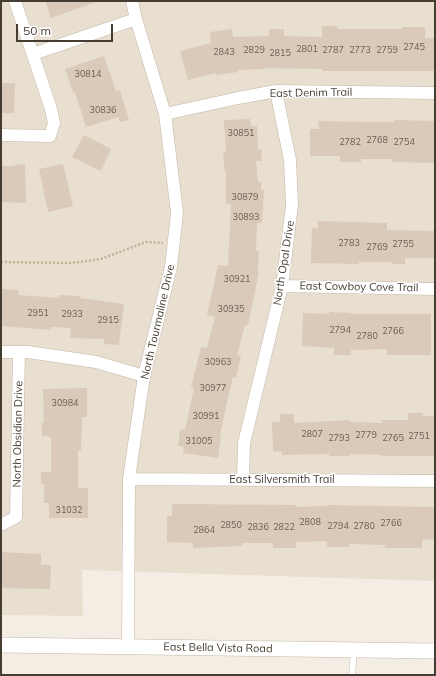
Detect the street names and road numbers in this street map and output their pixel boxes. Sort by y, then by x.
street label: East Denim Trail [270,86,352,100]
street label: North Opal Drive [271,220,297,306]
street label: North Tourmaline Drive [138,263,178,381]
street label: East Cowboy Cove Trail [299,279,419,295]
street label: North Obsidian Drive [10,380,26,488]
street label: East Silversmith Trail [229,473,335,487]
street label: East Bella Vista Road [163,640,273,656]

